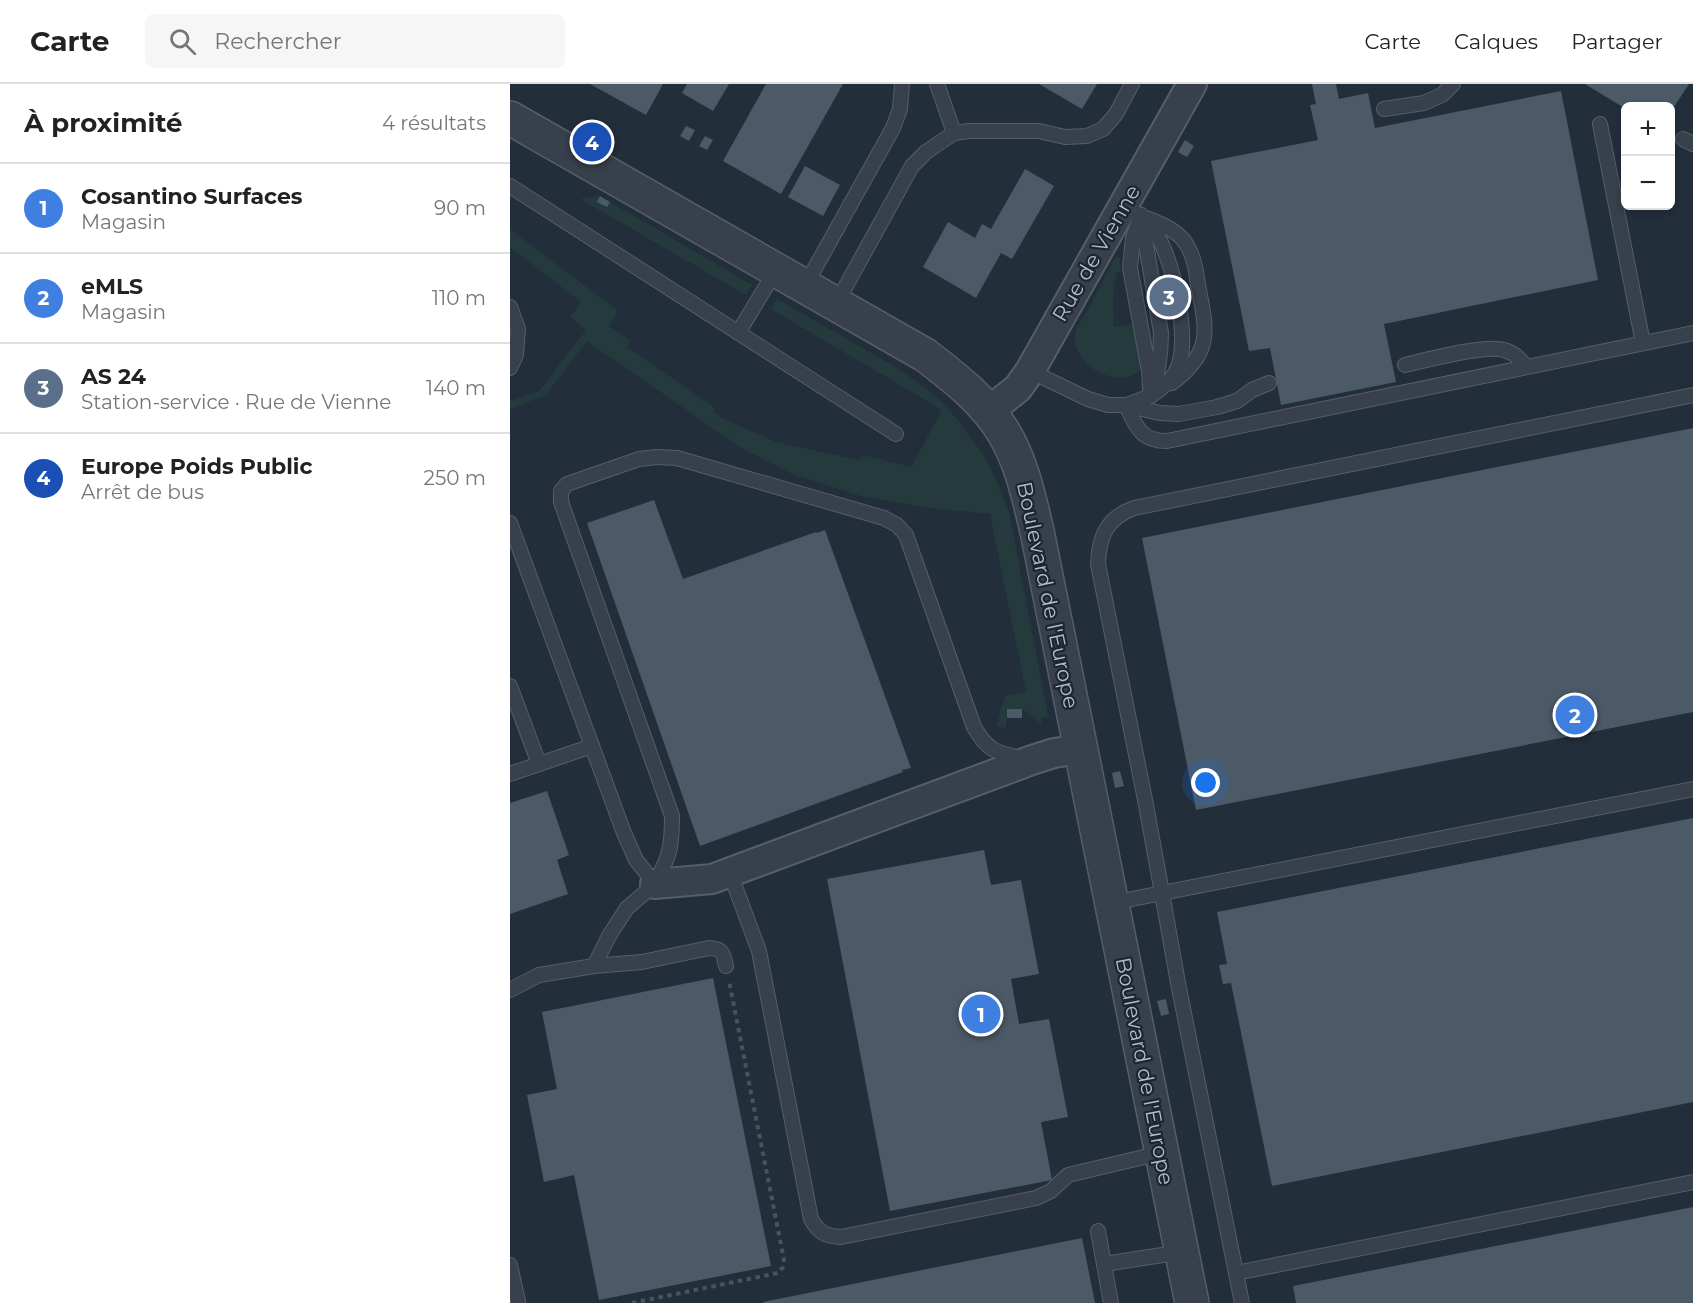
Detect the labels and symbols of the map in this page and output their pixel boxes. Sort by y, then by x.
pin: 4 [572,120,611,164]
street label: Rue de Vienne [1047,180,1145,326]
pin: 3 [1150,274,1188,320]
street label: Boulevard de l'Europe [1012,479,1084,711]
pin: 2 [1556,692,1594,738]
your location [1191,768,1220,797]
street label: Boulevard de l'Europe [1111,955,1179,1187]
pin: 1 [962,992,1000,1036]

